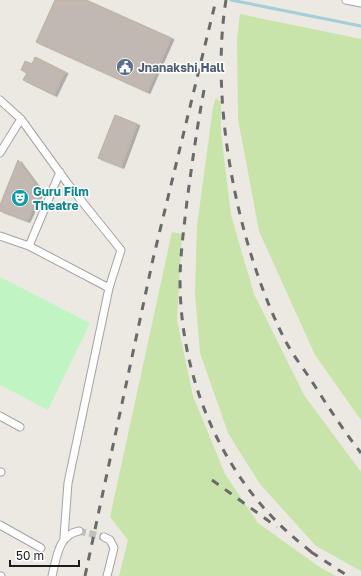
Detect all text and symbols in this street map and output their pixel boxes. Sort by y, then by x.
public building icon: Jnanakshi Hall [115,57,135,77]
place label: Jnanakshi Hall [138,60,225,75]
place label: Guru Film Theatre [33,184,89,213]
theatre icon: Guru Film Theatre [10,188,30,208]
scale bar [10,542,79,568]
text: 50 m [16,548,44,563]

